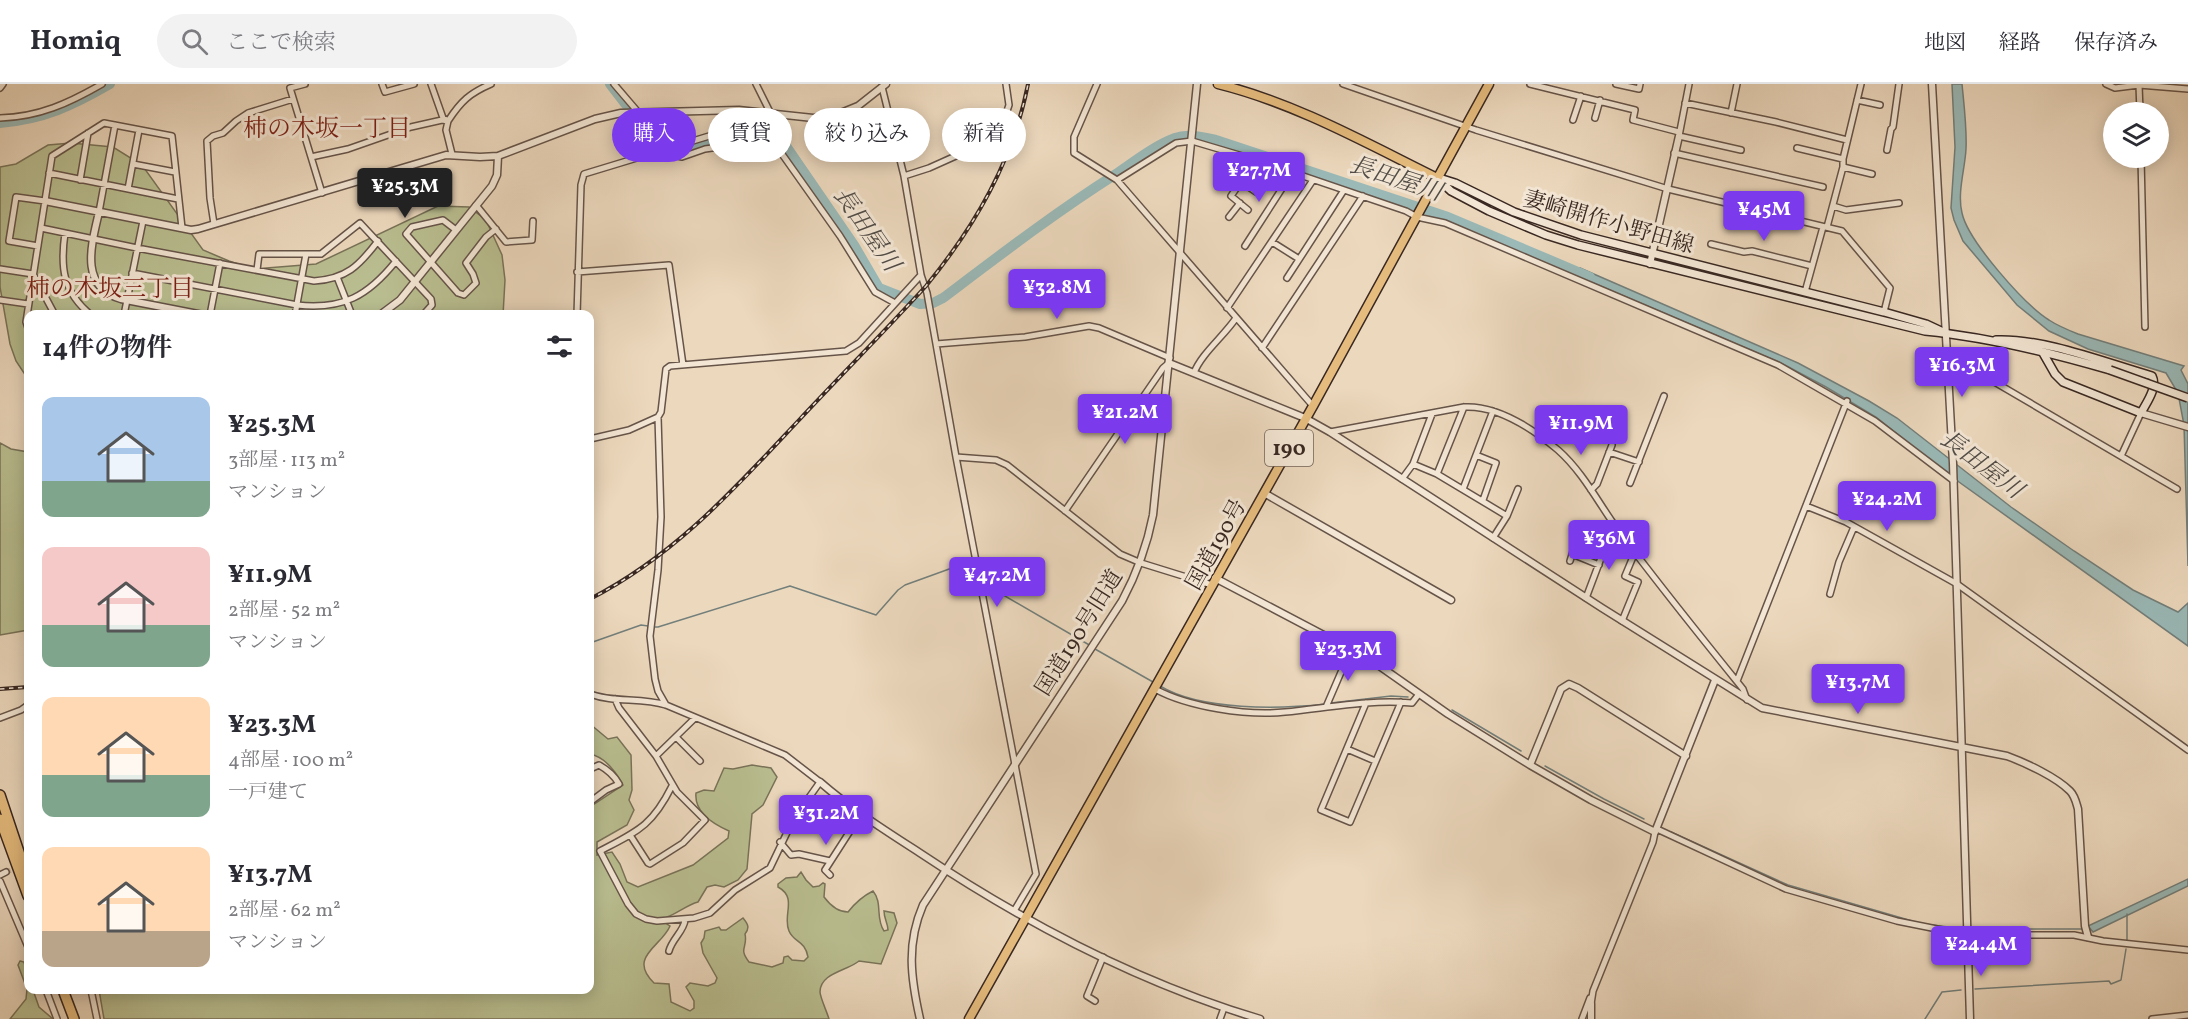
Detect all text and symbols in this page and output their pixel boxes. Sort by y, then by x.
search box [157,14,577,68]
text: Homiq [30,22,121,61]
icon: search [178,25,211,58]
text: ここで検索 [226,28,336,59]
text: 地図 [1924,29,1966,58]
text: 経路 [1999,29,2041,58]
text: 保存済み [2074,29,2158,58]
map controls [2103,102,2169,168]
button: layers [2103,102,2169,168]
chip: 購入 [612,108,696,162]
chip: 賃貸 [708,108,792,162]
chip: 絞り込み [804,108,930,162]
chip: 新着 [942,108,1026,162]
district label: 柿の木坂一丁目 [243,113,411,147]
water label: 長田屋川 [1344,149,1449,212]
pin: ¥27.7M [1210,152,1308,203]
text: ¥27.7M [1227,157,1291,185]
pin: ¥25.3M [356,168,454,219]
text: ¥25.3M [371,173,439,201]
water label: 長田屋川 [824,181,909,282]
street label: 妻崎開作小野田線 [1519,184,1697,263]
pin: ¥45M [1728,191,1800,242]
text: ¥45M [1737,196,1791,224]
pin: ¥32.8M [1008,269,1106,320]
district label: 柿の木坂三丁目 [26,273,194,307]
text: ¥32.8M [1022,274,1092,302]
icon: filters [543,330,576,363]
text: 14件の物件 [42,331,172,367]
pin: ¥16.3M [1913,347,2011,398]
text: ¥16.3M [1929,352,1995,380]
pin: ¥21.2M [1076,394,1174,445]
text: ¥21.2M [1092,399,1158,427]
pin: ¥11.9M [1532,405,1630,456]
text: ¥25.3M [228,407,316,443]
text: ¥11.9M [1549,410,1613,438]
icon: home [90,421,162,493]
water label: 長田屋川 [1932,423,2032,510]
road number: 190 [1265,430,1313,466]
text: 3部屋 · 113 m² [228,447,345,475]
text: マンション [228,479,327,507]
pin: ¥24.2M [1838,481,1936,532]
text: ¥24.2M [1852,486,1922,514]
street label: 国道190号 [1179,494,1255,596]
pin: ¥36M [1573,520,1645,571]
text: ¥36M [1582,525,1636,553]
text: ¥11.9M [228,557,312,593]
pin: ¥47.2M [948,557,1046,608]
text: ¥47.2M [963,562,1031,590]
street label: 国道190号旧道 [1029,564,1131,702]
icon: home [90,571,162,643]
text: 2部屋 · 52 m² [228,597,340,625]
text: マンション [228,629,327,657]
pin: ¥23.3M [1299,631,1397,682]
text: ¥23.3M [1314,636,1382,664]
pin: ¥13.7M [1809,664,1907,715]
text: ¥13.7M [1826,669,1890,697]
text: ¥23.3M [228,707,316,743]
icon: home [90,721,162,793]
text: 4部屋 · 100 m² [228,747,353,775]
text: 一戸建て [228,779,308,807]
pin: ¥31.2M [777,795,875,846]
text: ¥31.2M [793,800,859,828]
text: ¥13.7M [228,857,312,893]
icon: home [90,871,162,943]
text: 2部屋 · 62 m² [228,897,341,925]
pin: ¥24.4M [1932,926,2030,977]
text: マンション [228,929,327,957]
text: ¥24.4M [1945,931,2017,959]

